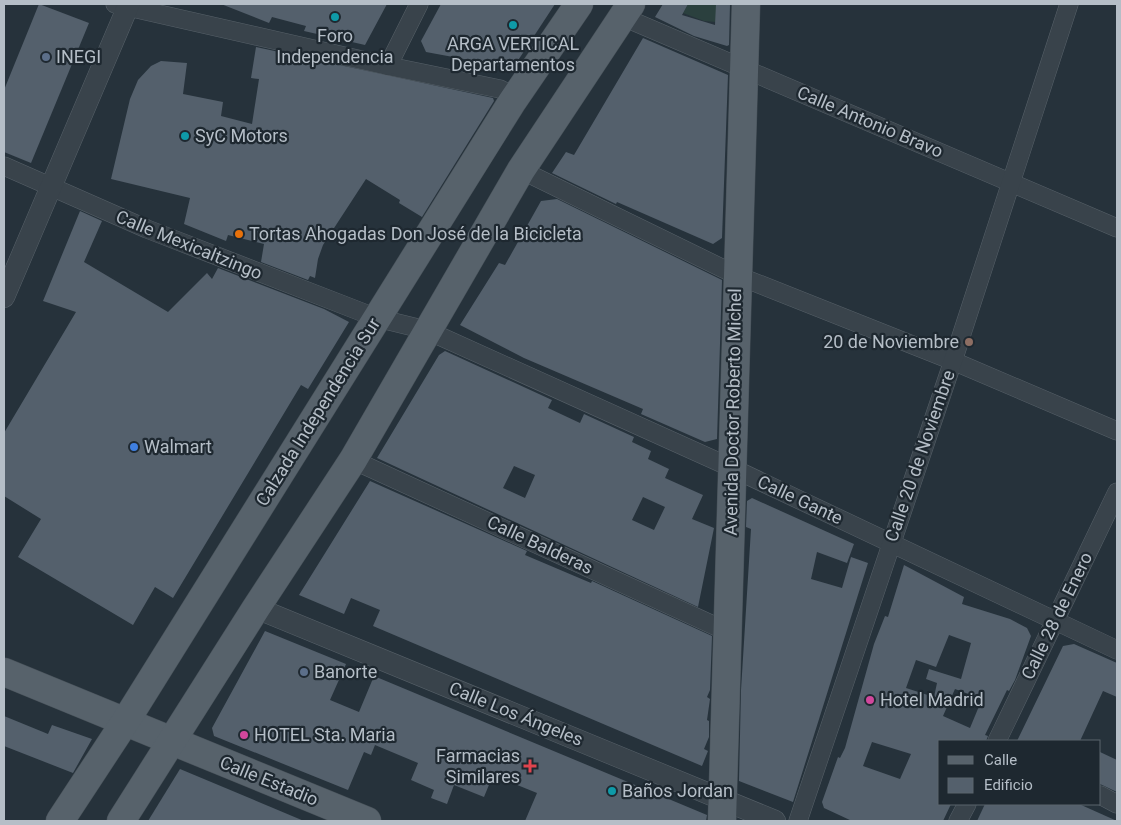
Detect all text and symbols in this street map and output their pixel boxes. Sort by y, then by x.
marker: Foro Independencia [329,11,341,23]
marker: ARGA VERTICAL Departamentos [507,19,519,31]
place label: Foro Independencia [276,25,394,67]
place label: ARGA VERTICAL Departamentos [447,33,579,75]
place label: INEGI [56,46,101,67]
marker: INEGI [40,51,52,63]
street label: Calle Antonio Bravo [794,81,946,162]
place label: SyC Motors [195,125,288,146]
marker: SyC Motors [179,130,191,142]
street label: Calle Mexicaltzingo [113,206,265,283]
place label: Tortas Ahogadas Don José de la Bicicleta [249,223,582,244]
marker: Tortas Ahogadas Don José de la Bicicleta [233,228,245,240]
street label: Avenida Doctor Roberto Michel [720,288,745,536]
street label: Calzada Independencia Sur [251,314,384,510]
place label: 20 de Noviembre [823,331,959,352]
marker: 20 de Noviembre [963,336,975,348]
street label: Calle 20 de Noviembre [880,367,959,544]
place label: Walmart [144,436,212,457]
marker: Walmart [128,441,140,453]
street label: Calle Gante [754,471,846,528]
street label: Calle Balderas [484,511,596,578]
street label: Calle 28 de Enero [1017,549,1096,683]
place label: Banorte [314,661,377,682]
marker: Banorte [298,666,310,678]
street label: Calle Los Ángeles [446,677,586,750]
place label: Hotel Madrid [880,689,984,710]
marker: Hotel Madrid [864,694,876,706]
place label: HOTEL Sta. Maria [254,724,395,745]
marker: HOTEL Sta. Maria [238,729,250,741]
legend [938,740,1101,805]
place label: Farmacias Similares [436,745,520,787]
street label: Calle Estadio [217,751,321,810]
text: Calle [984,751,1017,769]
marker: Farmacias Similares [524,760,536,772]
text: Edificio [984,776,1033,794]
place label: Baños Jordan [622,780,733,801]
marker: Baños Jordan [606,785,618,797]

